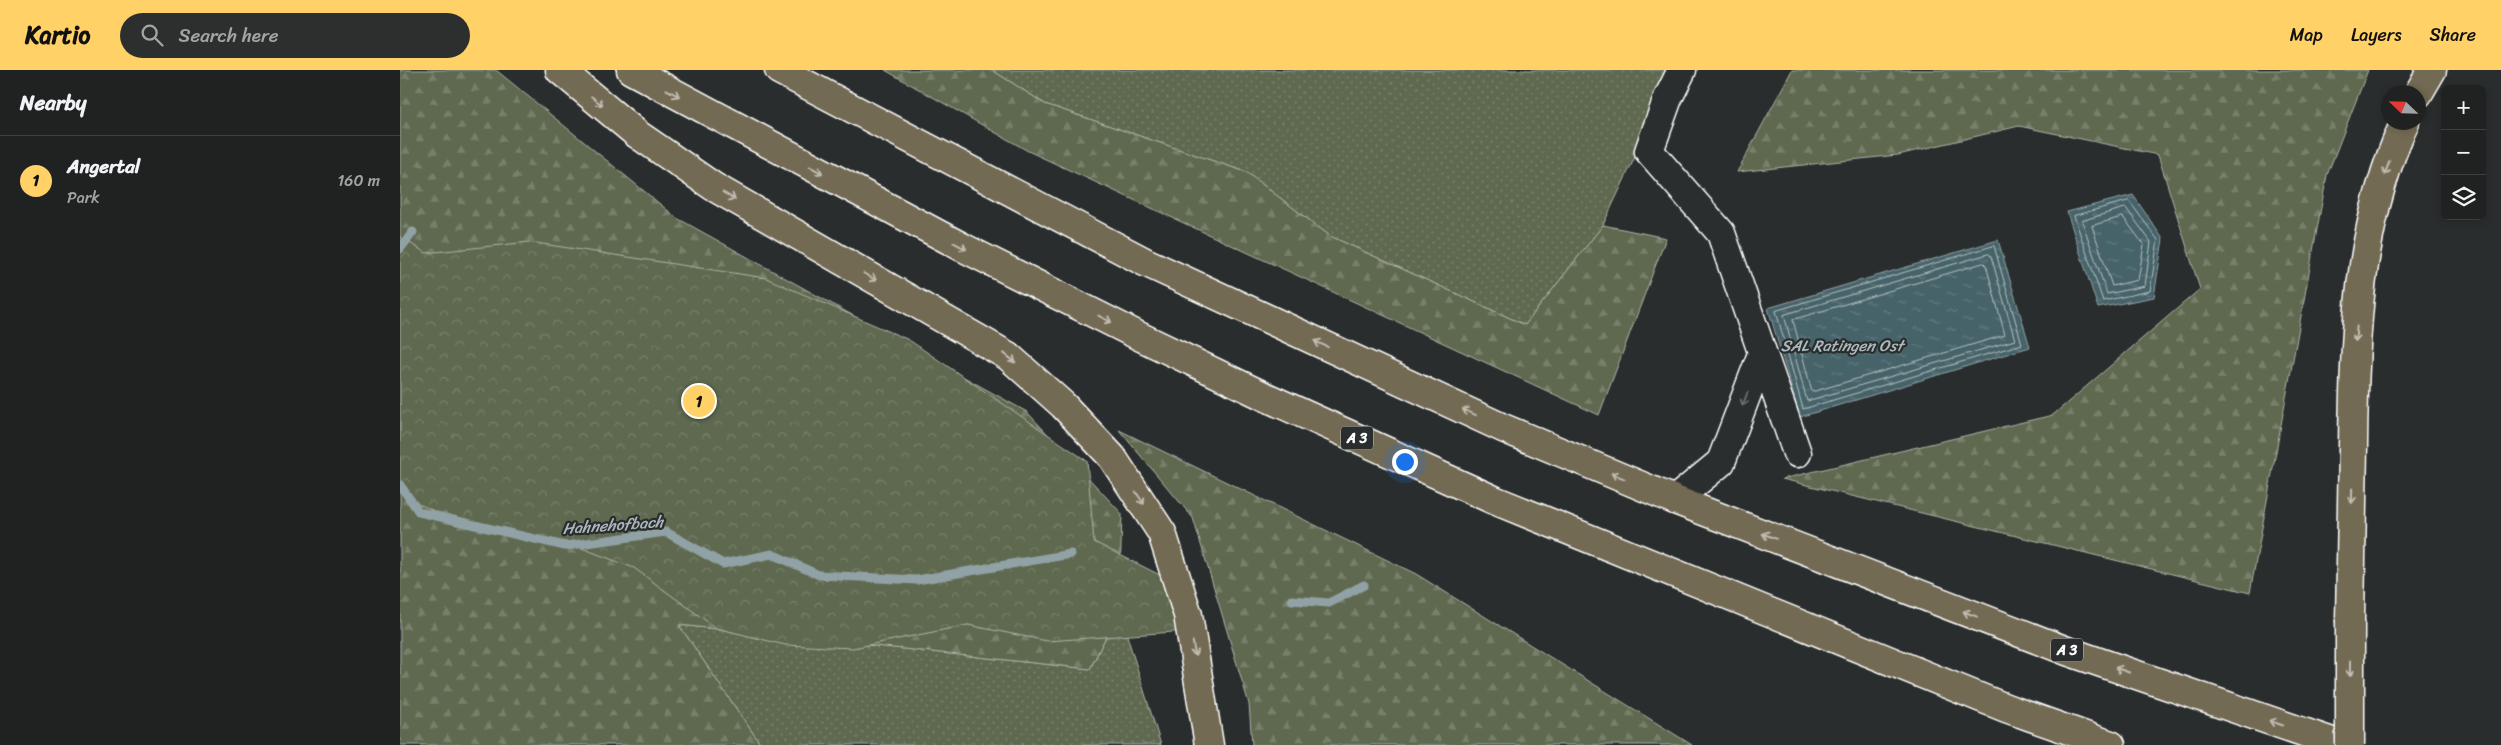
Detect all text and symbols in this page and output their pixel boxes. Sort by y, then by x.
search box [120,13,470,58]
text: Kartio [25,14,90,56]
text: Search here [178,19,279,52]
text: Map [2290,19,2323,51]
text: Layers [2351,19,2402,51]
text: Share [2430,19,2476,51]
icon: search [138,21,166,49]
text: Nearby [20,84,86,122]
north arrow [2381,85,2426,130]
map controls [2441,85,2486,220]
button: + [2441,85,2486,130]
one-way arrow [666,88,681,98]
one-way arrow [590,96,603,107]
button: − [2441,130,2486,175]
text: Angertal [67,150,140,183]
one-way arrow [2382,159,2391,175]
one-way arrow [809,165,824,175]
text: 1 [33,166,39,195]
text: 160 m [337,166,380,195]
button: layers [2441,175,2486,220]
text: Park [67,183,100,212]
one-way arrow [721,191,735,201]
one-way arrow [952,242,967,251]
one-way arrow [862,272,877,282]
one-way arrow [1097,315,1112,324]
one-way arrow [2351,325,2361,341]
water label: SAL Ratingen Ost [1781,331,1906,360]
one-way arrow [1314,339,1329,348]
one-way arrow [1003,353,1016,364]
pin: 1 [683,382,715,420]
one-way arrow [1740,391,1749,407]
one-way arrow [1461,407,1476,417]
road number: A 3 [1341,426,1373,449]
your location [1392,449,1418,475]
one-way arrow [1611,471,1626,480]
one-way arrow [2347,488,2357,504]
one-way arrow [1134,491,1145,505]
water label: Hahnehofbach [562,507,666,543]
one-way arrow [1762,531,1777,541]
one-way arrow [1963,608,1978,618]
road number: A 3 [2051,638,2083,662]
one-way arrow [1189,641,1199,657]
one-way arrow [2345,660,2355,677]
one-way arrow [2115,665,2131,674]
one-way arrow [2269,718,2284,727]

